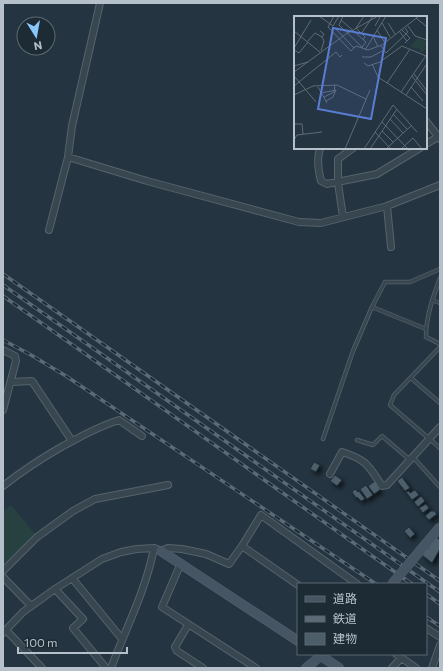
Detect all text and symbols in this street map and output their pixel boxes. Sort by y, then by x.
north arrow [16,16,56,56]
inset map [294,16,427,149]
text: N [33,39,43,53]
legend [297,583,427,655]
text: 道路 [333,591,357,605]
text: 鉄道 [333,611,357,625]
scale bar [18,629,127,655]
text: 建物 [333,631,357,645]
text: 100 m [24,635,58,649]

